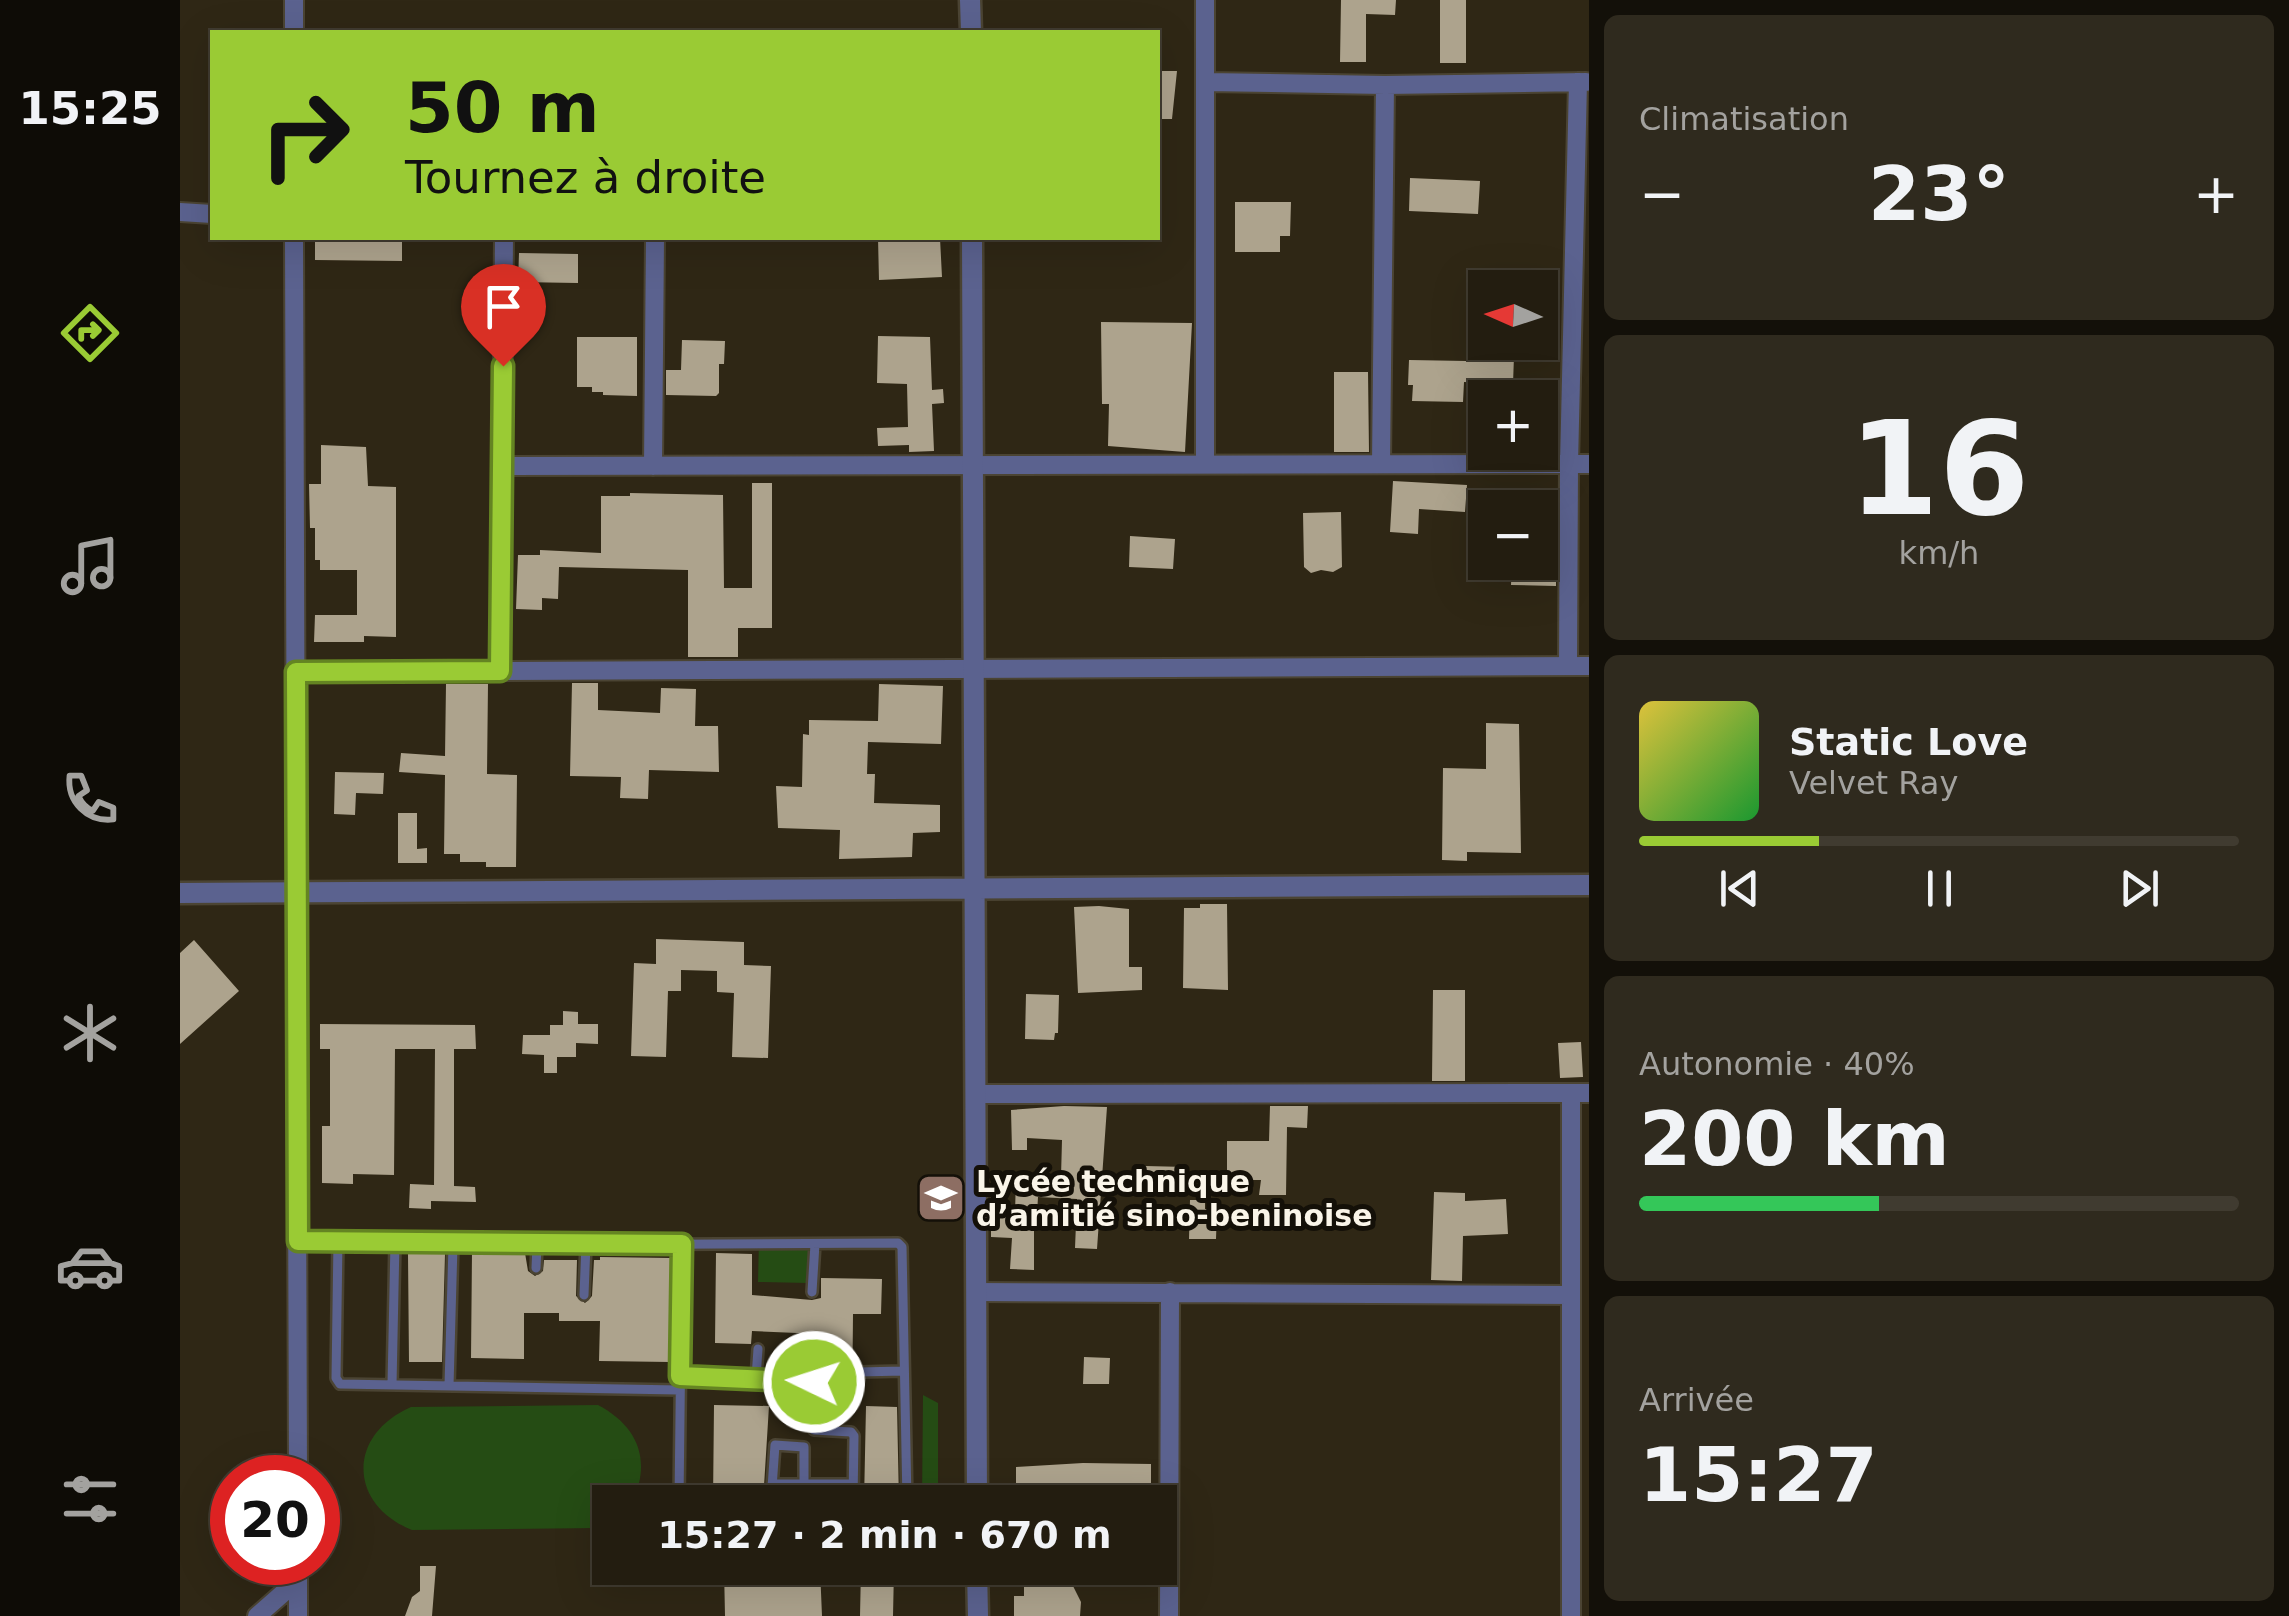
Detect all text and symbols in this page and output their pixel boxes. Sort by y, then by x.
text: 50 m [405,67,600,149]
icon: right [240,70,370,200]
text: 15:25 [18,82,162,135]
text: Climatisation [1639,100,1849,138]
text: 23° [1868,150,2010,238]
text: Tournez à droite [405,151,766,204]
text: − [1639,162,1685,226]
text: + [2193,162,2239,226]
pin [461,264,546,367]
north arrow [1468,270,1558,360]
map controls [1468,270,1558,580]
icon: arrive [476,279,531,334]
icon: directions [55,298,125,368]
button: + [1468,380,1558,470]
text: 16 [1849,393,2029,545]
button: − [1468,490,1558,580]
icon: music [55,531,125,601]
text: km/h [1899,534,1979,572]
text: Static Love [1789,720,2028,764]
icon: phone [55,764,125,834]
text: Velvet Ray [1789,764,1958,802]
icon: previous [1712,861,1767,916]
icon: pause [1912,861,1967,916]
icon: next [2112,861,2167,916]
icon: climate [55,998,125,1068]
text: Autonomie · 40% [1639,1045,1915,1083]
text: 200 km [1639,1095,1950,1183]
place label: Lycée technique d’amitié sino-beninoise [976,1164,1373,1233]
school or university icon: Lycée technique d’amitié sino-beninoise [915,1172,967,1224]
icon: car [55,1231,125,1301]
position arrow [762,1330,866,1434]
text: Arrivée [1639,1381,1754,1419]
text: 15:27 [1639,1431,1878,1519]
speed limit sign: 20 [210,1455,340,1585]
icon: filters [55,1464,125,1534]
text: 15:27 · 2 min · 670 m [657,1513,1112,1557]

